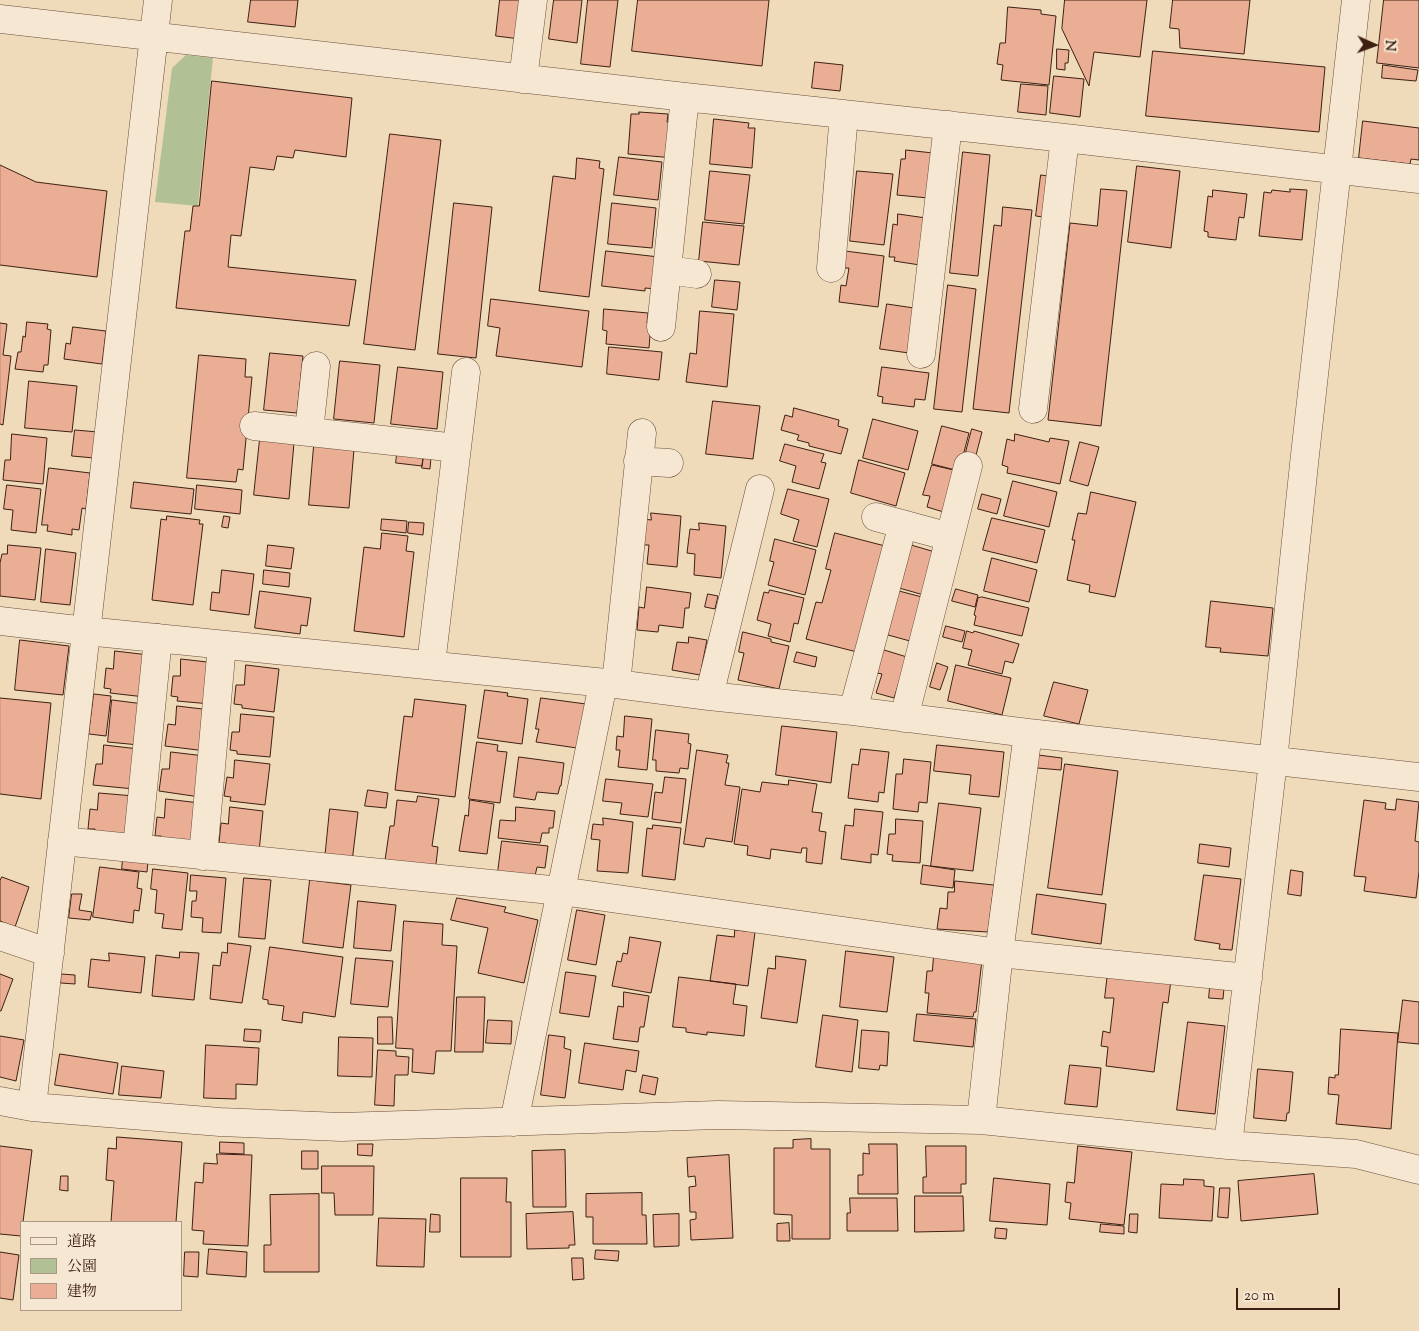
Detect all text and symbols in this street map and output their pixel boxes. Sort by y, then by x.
north arrow [1349,20,1399,70]
text: N [1379,40,1399,51]
legend [20,1221,182,1311]
text: 道路 [67,1232,97,1253]
text: 公園 [67,1257,97,1278]
scale bar [1239,1278,1343,1310]
text: 建物 [67,1282,97,1303]
text: 20 m [1244,1286,1275,1307]

